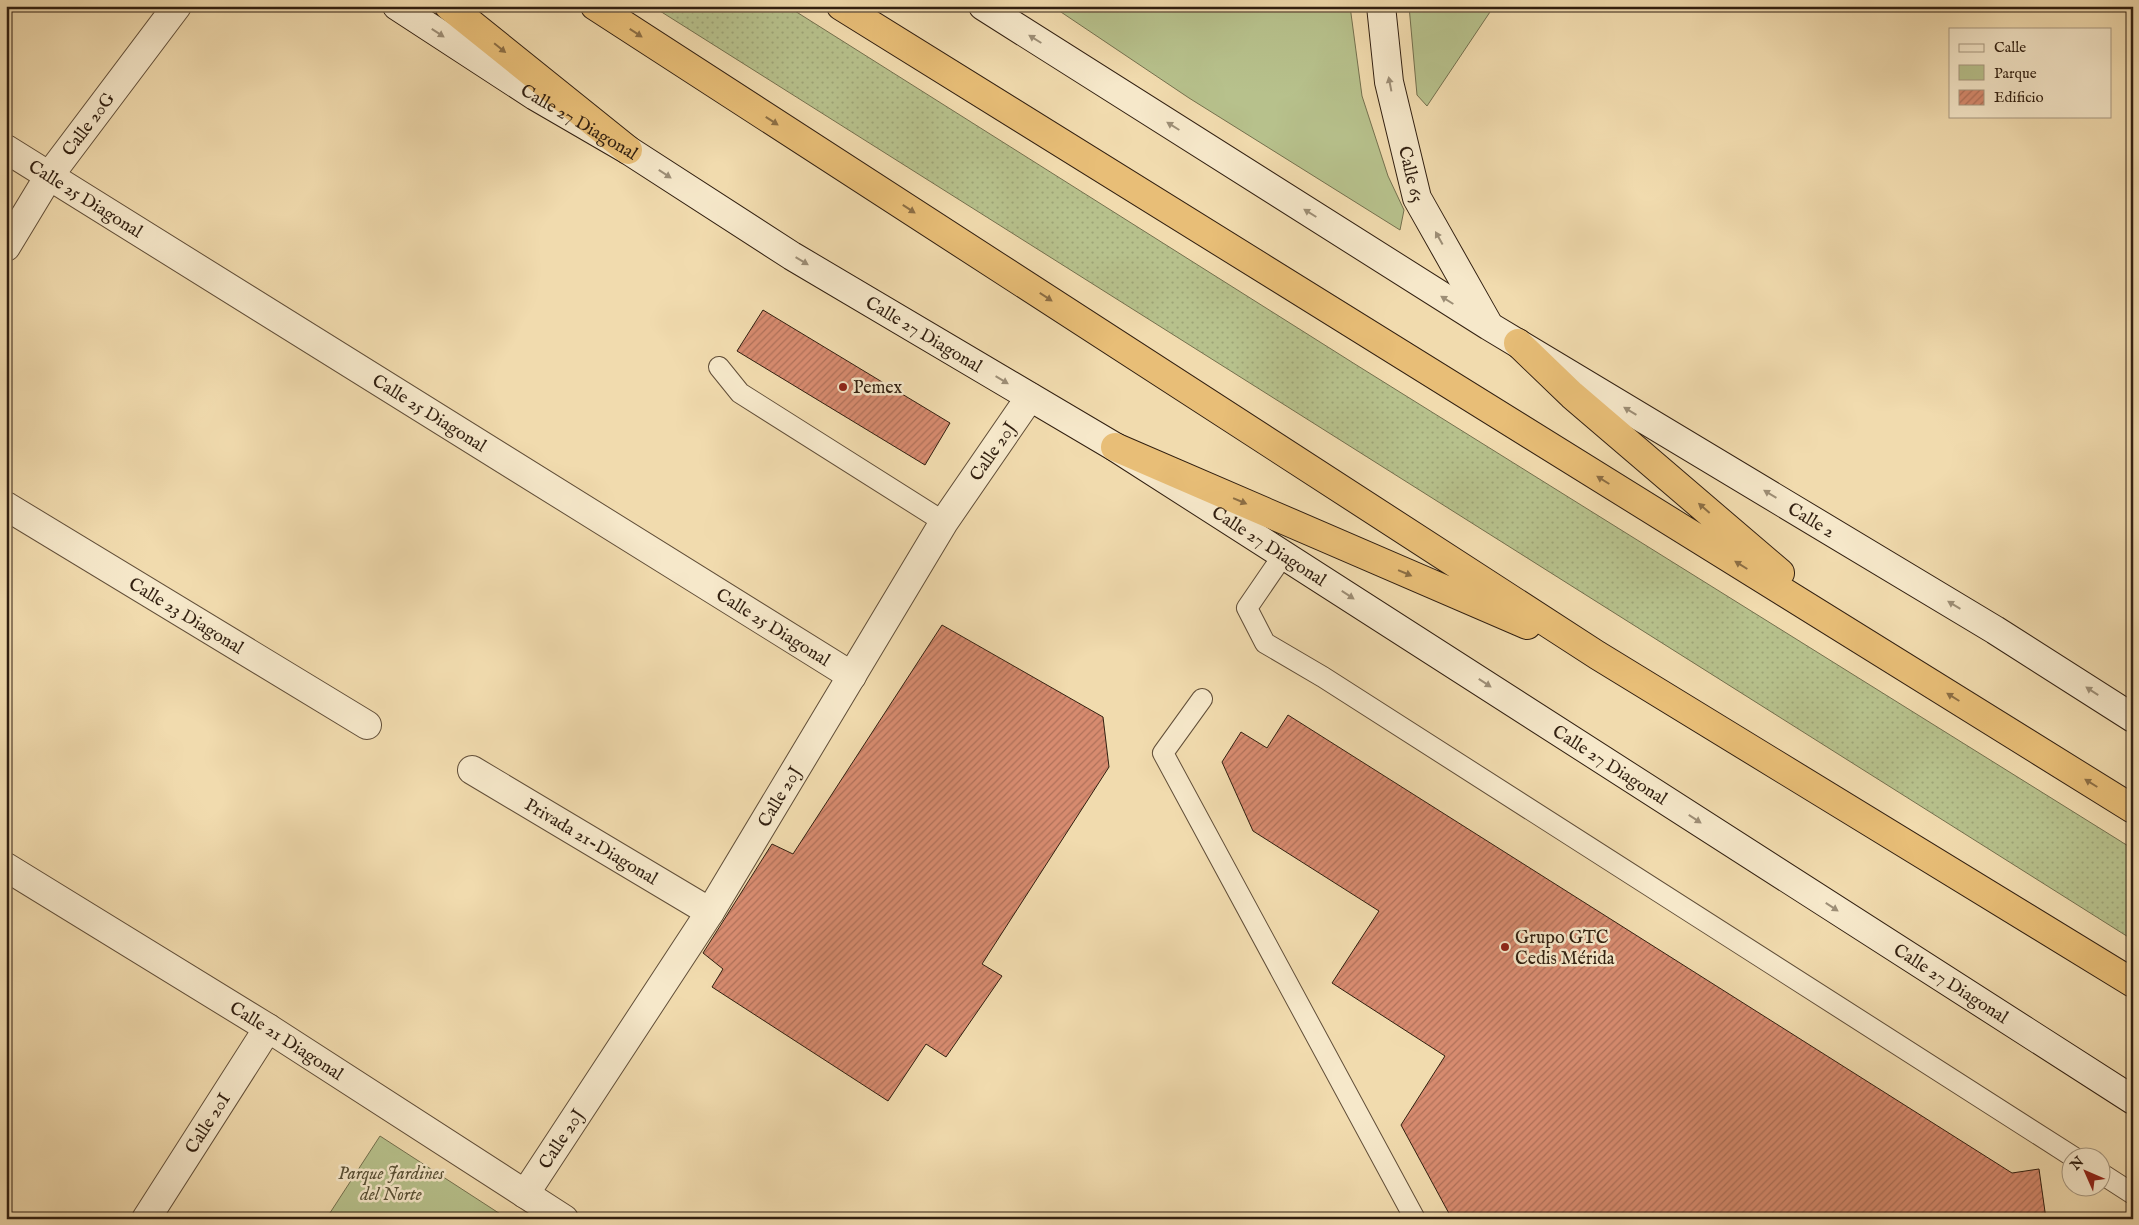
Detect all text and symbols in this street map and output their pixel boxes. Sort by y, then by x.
one-way arrow [431,28,444,37]
one-way arrow [629,28,643,37]
legend [1949,28,2112,118]
one-way arrow [1029,35,1042,44]
text: Calle [1994,38,2026,57]
one-way arrow [493,42,506,53]
text: Parque [1994,64,2037,83]
one-way arrow [1385,76,1393,92]
street label: Calle 27 Diagonal [516,80,642,166]
street label: Calle 20G [58,88,121,162]
text: Edificio [1994,88,2044,107]
one-way arrow [766,116,779,125]
one-way arrow [1166,121,1179,131]
street label: Calle 65 [1392,144,1428,208]
street label: Calle 25 Diagonal [24,156,146,244]
one-way arrow [658,169,671,179]
one-way arrow [902,204,916,214]
one-way arrow [1304,208,1317,218]
one-way arrow [1435,230,1443,245]
one-way arrow [795,257,808,266]
street label: Calle 27 Diagonal [861,292,986,379]
one-way arrow [1039,292,1052,302]
one-way arrow [1441,295,1454,305]
street label: Calle 25 Diagonal [367,370,490,458]
one-way arrow [995,376,1008,385]
place label: Pemex [853,377,903,400]
marker: Pemex [837,381,849,393]
one-way arrow [1624,406,1637,415]
street label: Calle 20J [965,417,1023,486]
one-way arrow [1596,475,1610,484]
one-way arrow [1763,490,1776,499]
one-way arrow [1233,498,1247,506]
street label: Calle 2 [1783,498,1839,544]
street label: Calle 27 Diagonal [1207,502,1330,593]
one-way arrow [1698,503,1711,514]
one-way arrow [1734,561,1748,570]
one-way arrow [1398,569,1412,577]
street label: Calle 23 Diagonal [124,573,247,660]
street label: Calle 25 Diagonal [711,584,834,672]
one-way arrow [1342,591,1355,600]
one-way arrow [1948,600,1961,609]
one-way arrow [1478,679,1491,688]
one-way arrow [2085,687,2098,696]
one-way arrow [1947,693,1960,702]
street label: Calle 27 Diagonal [1548,721,1671,811]
street label: Calle 20J [753,762,808,832]
one-way arrow [2085,778,2098,788]
street label: Privada 21-Diagonal [520,794,661,891]
one-way arrow [1688,814,1702,823]
one-way arrow [1825,902,1838,911]
place label: Grupo GTC Cedis Mérida [1515,927,1615,971]
street label: Calle 27 Diagonal [1888,939,2012,1030]
marker: Grupo GTC Cedis Mérida [1499,941,1511,953]
street label: Calle 21 Diagonal [225,997,347,1087]
street label: Calle 20I [181,1089,237,1158]
street label: Calle 20J [534,1105,591,1174]
north arrow [2062,1148,2112,1198]
text: N [2066,1153,2088,1175]
park label: Parque Jardines del Norte [338,1163,445,1207]

